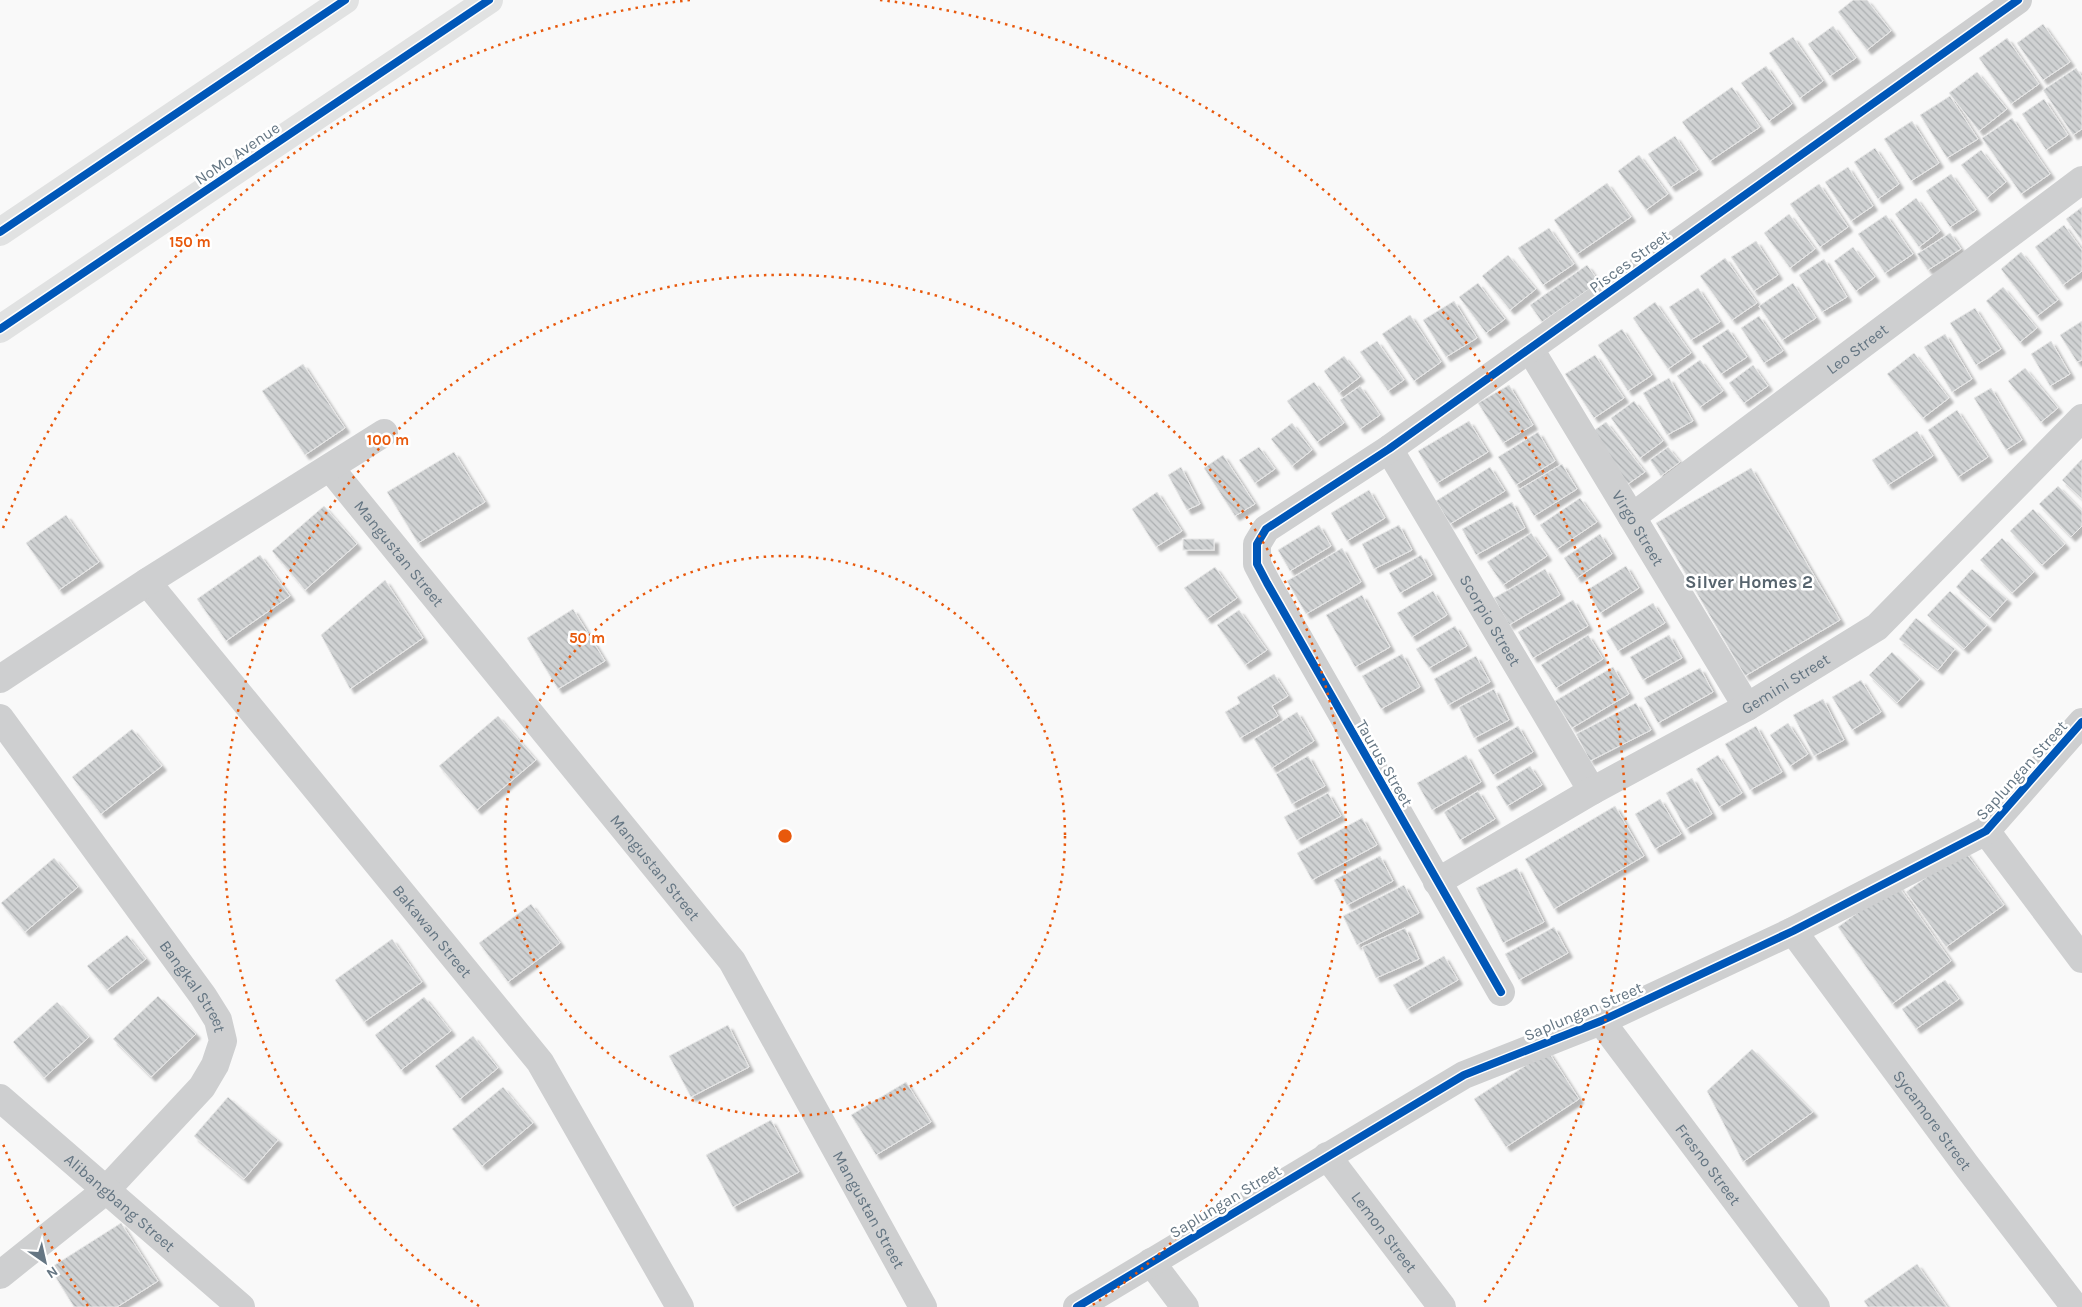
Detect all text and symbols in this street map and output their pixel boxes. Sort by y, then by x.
street label: NoMo Avenue [191,118,283,189]
street label: Pisces Street [1585,226,1673,297]
text: 150 m [169,233,211,251]
street label: Leo Street [1823,320,1892,378]
text: 100 m [367,431,409,449]
street label: Virgo Street [1608,487,1668,569]
street label: Mangustan Street [350,497,448,611]
street label: Scorpio Street [1456,571,1525,670]
district label: Silver Homes 2 [1685,571,1813,593]
text: 50 m [569,629,605,647]
street label: Gemini Street [1738,649,1833,718]
street label: Taurus Street [1352,717,1417,810]
street label: Saplungan Street [1972,717,2071,824]
street label: Mangustan Street [606,810,704,924]
centre of rings [776,827,794,845]
street label: Bakawan Street [389,881,476,982]
street label: Bangkal Street [155,937,230,1034]
street label: Saplungan Street [1521,978,1645,1045]
street label: Sycamore Street [1889,1066,1975,1174]
street label: Fresno Street [1671,1120,1745,1209]
street label: Mangustan Street [829,1148,909,1272]
street label: Alibangbang Street [61,1149,179,1256]
street label: Saplungan Street [1166,1161,1285,1242]
street label: Lemon Street [1347,1188,1421,1276]
north arrow [20,1237,70,1287]
text: N [43,1263,61,1282]

